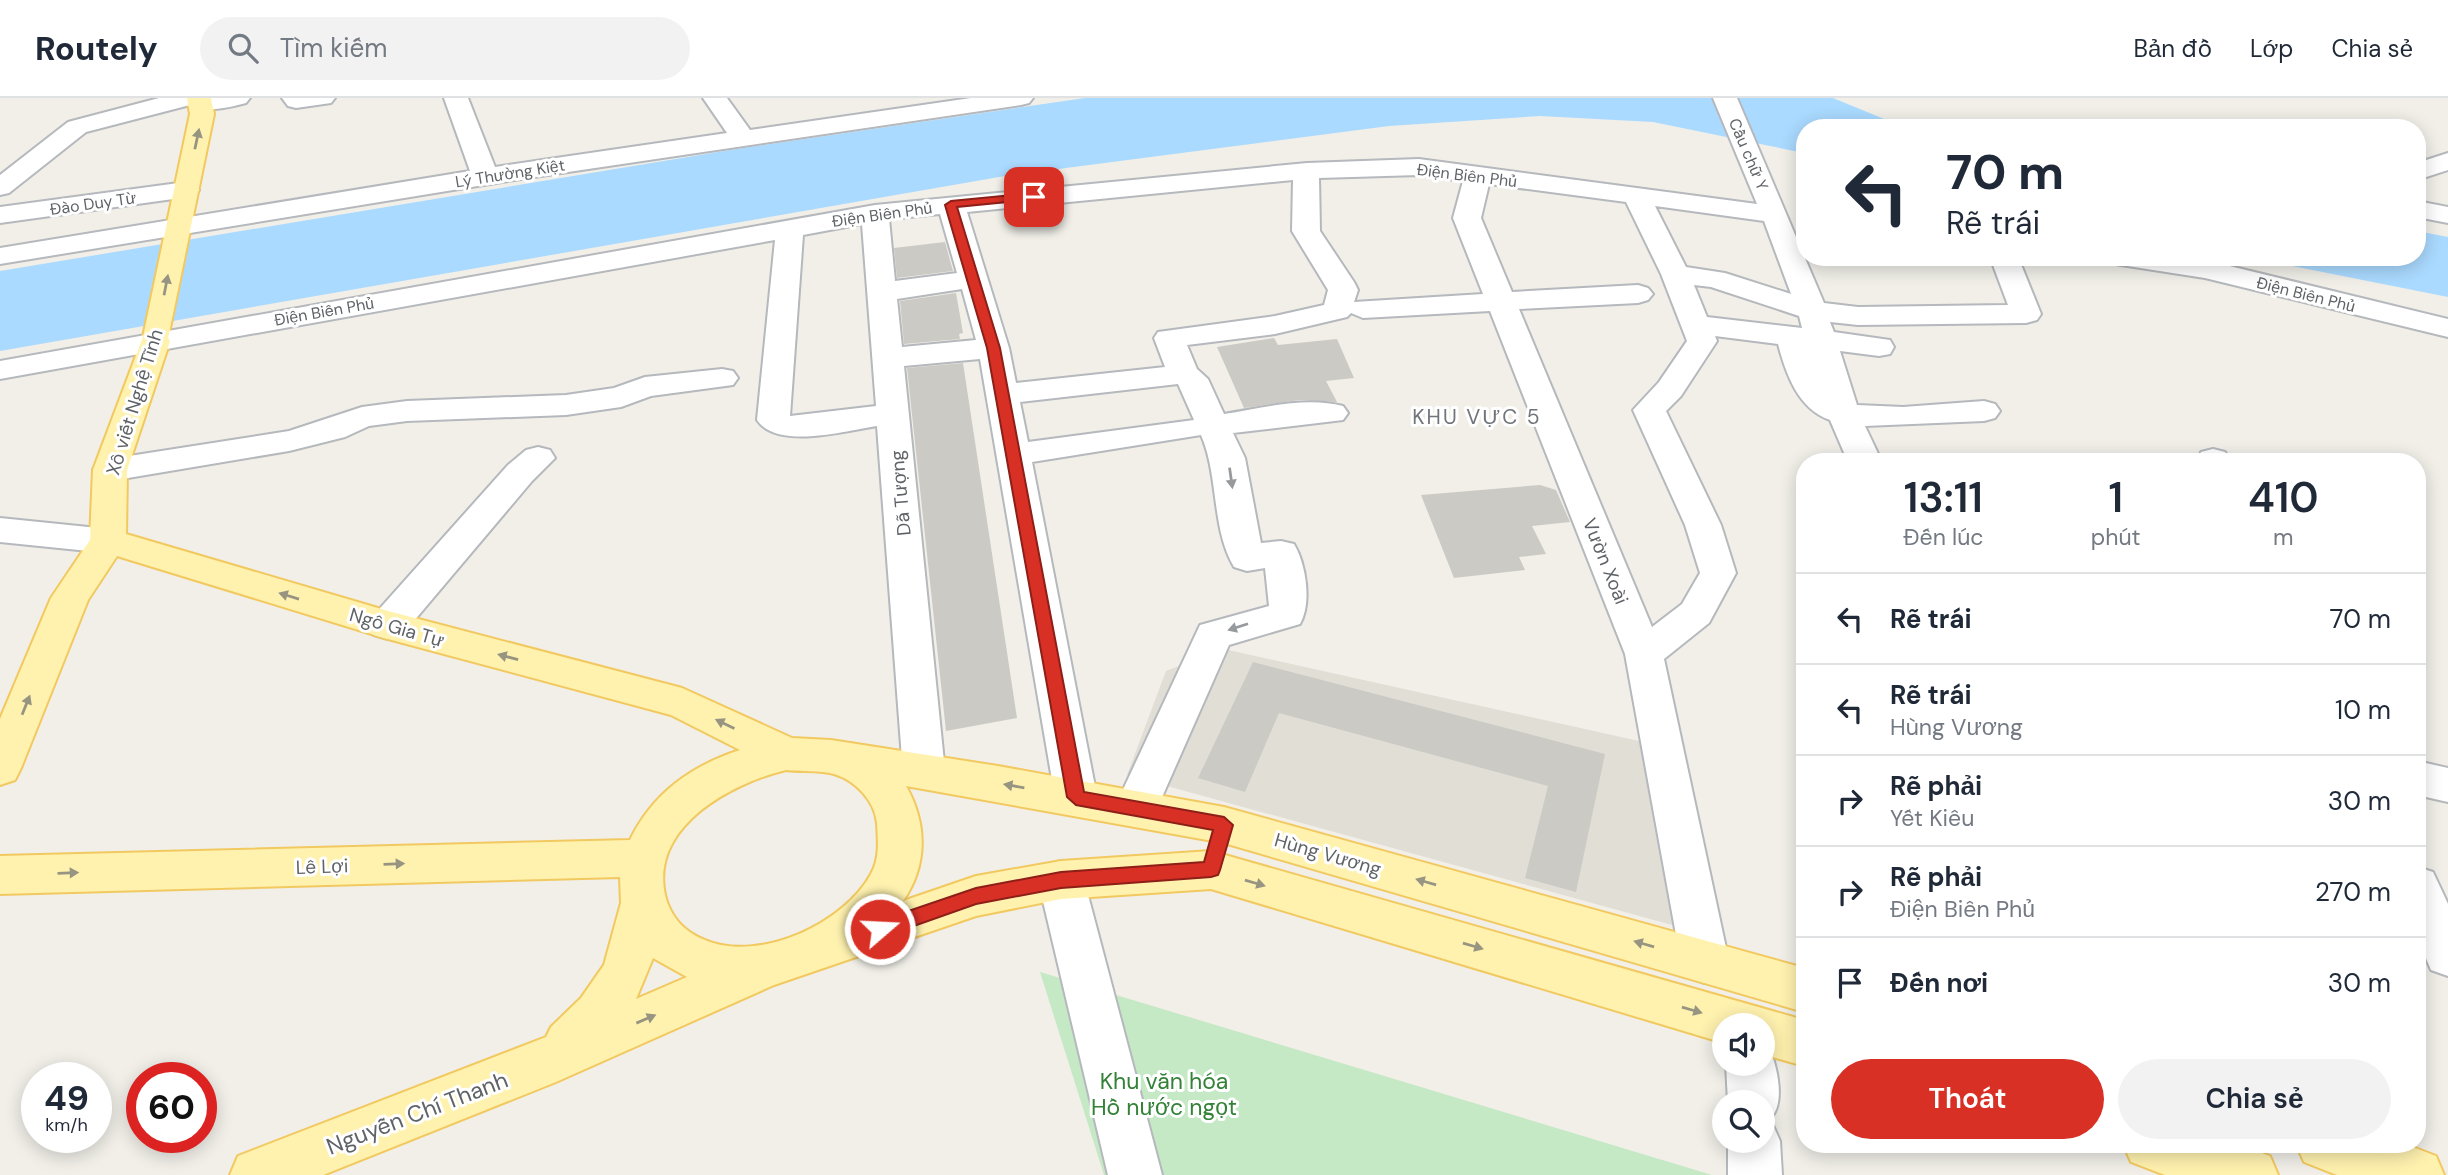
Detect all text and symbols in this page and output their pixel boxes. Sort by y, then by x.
search box [200,17,690,80]
text: Routely [35,27,158,70]
icon: search [224,29,262,67]
text: Tìm kiếm [280,31,388,65]
text: Bản đồ [2134,33,2212,64]
text: Lớp [2250,33,2293,64]
text: Chia sẻ [2331,33,2413,64]
street label: Cầu chữ Y [1724,115,1773,193]
one-way arrow [191,128,202,150]
text: 70 m [1946,140,2064,204]
icon: left [1831,147,1922,238]
street label: Lý Thường Kiệt [454,154,566,193]
street label: Điện Biên Phủ [1416,159,1518,192]
pin [1004,167,1064,227]
icon: arrive [1015,178,1053,216]
street label: Đào Duy Từ [49,187,138,220]
street label: Điện Biên Phủ [831,197,934,232]
text: Rẽ trái [1946,202,2040,244]
street label: Điện Biên Phủ [2254,272,2357,317]
one-way arrow [161,274,172,296]
street label: Điện Biên Phủ [273,292,376,331]
street label: Xô viết Nghệ Tĩnh [100,326,169,478]
district label: KHU VỰC 5 [1412,403,1542,431]
street label: Dã Tượng [884,449,917,537]
one-way arrow [1225,468,1236,490]
text: 13:11 [1904,470,1983,525]
text: 1 [2108,470,2123,525]
text: 410 [2248,470,2319,525]
street label: Vườn Xoài [1577,514,1634,608]
text: Đến lúc [1903,522,1983,552]
text: phút [2091,522,2141,552]
text: m [2273,522,2294,552]
one-way arrow [279,590,300,600]
icon: left [1831,600,1869,638]
street label: Ngô Gia Tự [347,602,447,653]
text: Rẽ trái [1890,602,1972,636]
text: 70 m [2330,602,2391,636]
one-way arrow [1227,622,1248,633]
one-way arrow [497,651,519,662]
text: Rẽ trái [1890,678,1972,712]
icon: left [1831,691,1869,729]
text: 10 m [2335,693,2391,727]
one-way arrow [21,695,32,716]
text: Hùng Vương [1890,712,2023,742]
one-way arrow [715,718,735,730]
text: Rẽ phải [1890,769,1982,803]
one-way arrow [1003,780,1025,791]
icon: right [1831,782,1869,820]
text: 30 m [2328,784,2391,818]
text: Yết Kiêu [1890,803,1974,833]
street label: Hùng Vương [1272,827,1384,882]
street label: Lê Lợi [295,853,349,880]
one-way arrow [383,859,405,870]
text: Rẽ phải [1890,860,1982,894]
one-way arrow [57,867,79,879]
icon: right [1831,873,1869,911]
text: 270 m [2315,875,2391,909]
one-way arrow [1415,877,1436,887]
one-way arrow [1245,878,1266,888]
position arrow [843,892,917,966]
text: Điện Biên Phủ [1890,894,2035,924]
one-way arrow [1634,939,1655,949]
one-way arrow [1463,942,1484,952]
icon: arrive [1831,964,1869,1002]
text: Đến nơi [1890,966,1988,1000]
text: 30 m [2328,966,2391,1000]
one-way arrow [1682,1006,1703,1016]
one-way arrow [636,1013,656,1025]
map controls [1712,1013,1775,1153]
button: sound [1712,1013,1775,1076]
button: Thoát [1831,1059,2104,1139]
button: Chia sẻ [2118,1059,2391,1139]
speed limit sign: 60 [126,1062,217,1153]
street label: Nguyễn Chí Thanh [322,1065,512,1161]
park label: Khu văn hóa Hồ nước ngọt [1091,1066,1237,1122]
text: 49 [44,1075,89,1121]
button: search [1712,1090,1775,1153]
text: km/h [45,1113,88,1137]

